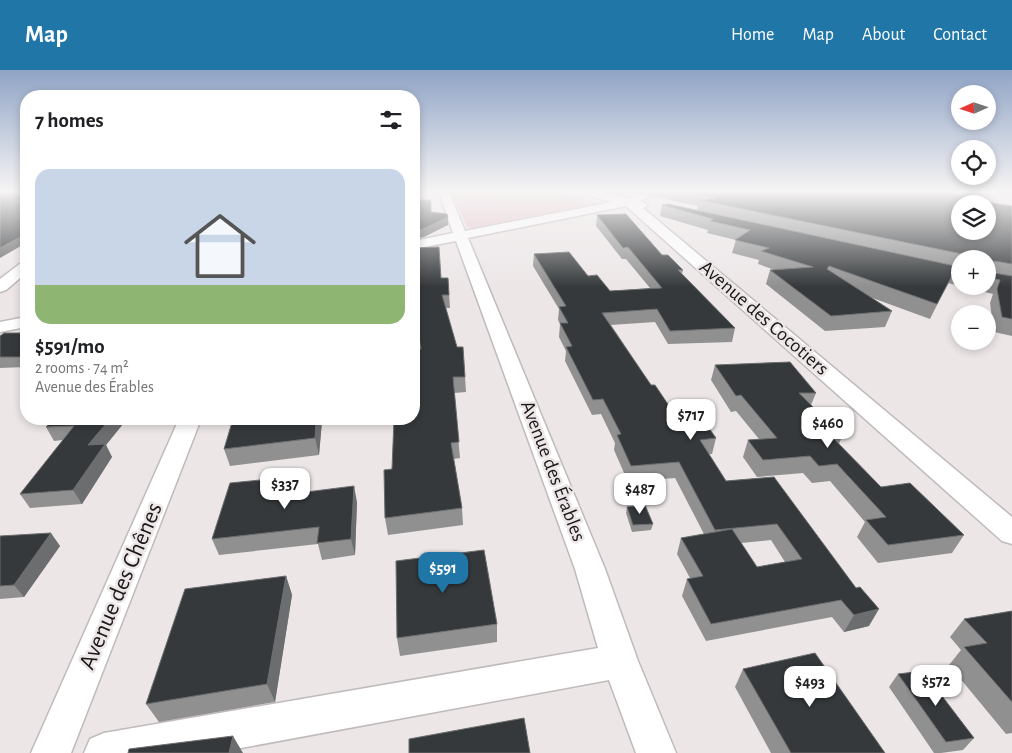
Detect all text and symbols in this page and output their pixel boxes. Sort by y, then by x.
text: Map [25,23,68,47]
text: Home [731,26,774,44]
text: Map [802,26,834,44]
text: About [862,26,905,44]
text: Contact [933,26,987,44]
north arrow [951,85,996,130]
map controls [951,85,996,350]
icon: filters [377,106,405,134]
text: 7 homes [35,110,104,131]
button: locate [951,140,996,185]
button: layers [951,195,996,240]
icon: home [175,201,265,291]
button: + [951,250,996,295]
street label: Avenue des Cocotiers [696,257,832,379]
button: − [951,305,996,350]
text: $591/mo [35,336,105,357]
text: 2 rooms · 74 m² [35,360,129,376]
text: Avenue des Érables [35,379,154,395]
street label: Avenue des Érables [517,398,590,544]
pin: $717 [661,398,721,441]
pin: $460 [798,406,858,449]
text: $717 [678,407,704,423]
text: $460 [812,415,844,431]
pin: $337 [255,468,315,510]
pin: $487 [610,472,670,515]
text: $337 [271,476,299,492]
text: $487 [625,481,655,497]
street label: Avenue des Chênes [75,499,167,673]
pin: $591 [413,552,473,594]
text: $591 [429,560,457,576]
pin: $572 [906,664,966,707]
pin: $493 [780,666,840,708]
text: $572 [922,673,950,689]
text: $493 [795,674,825,690]

